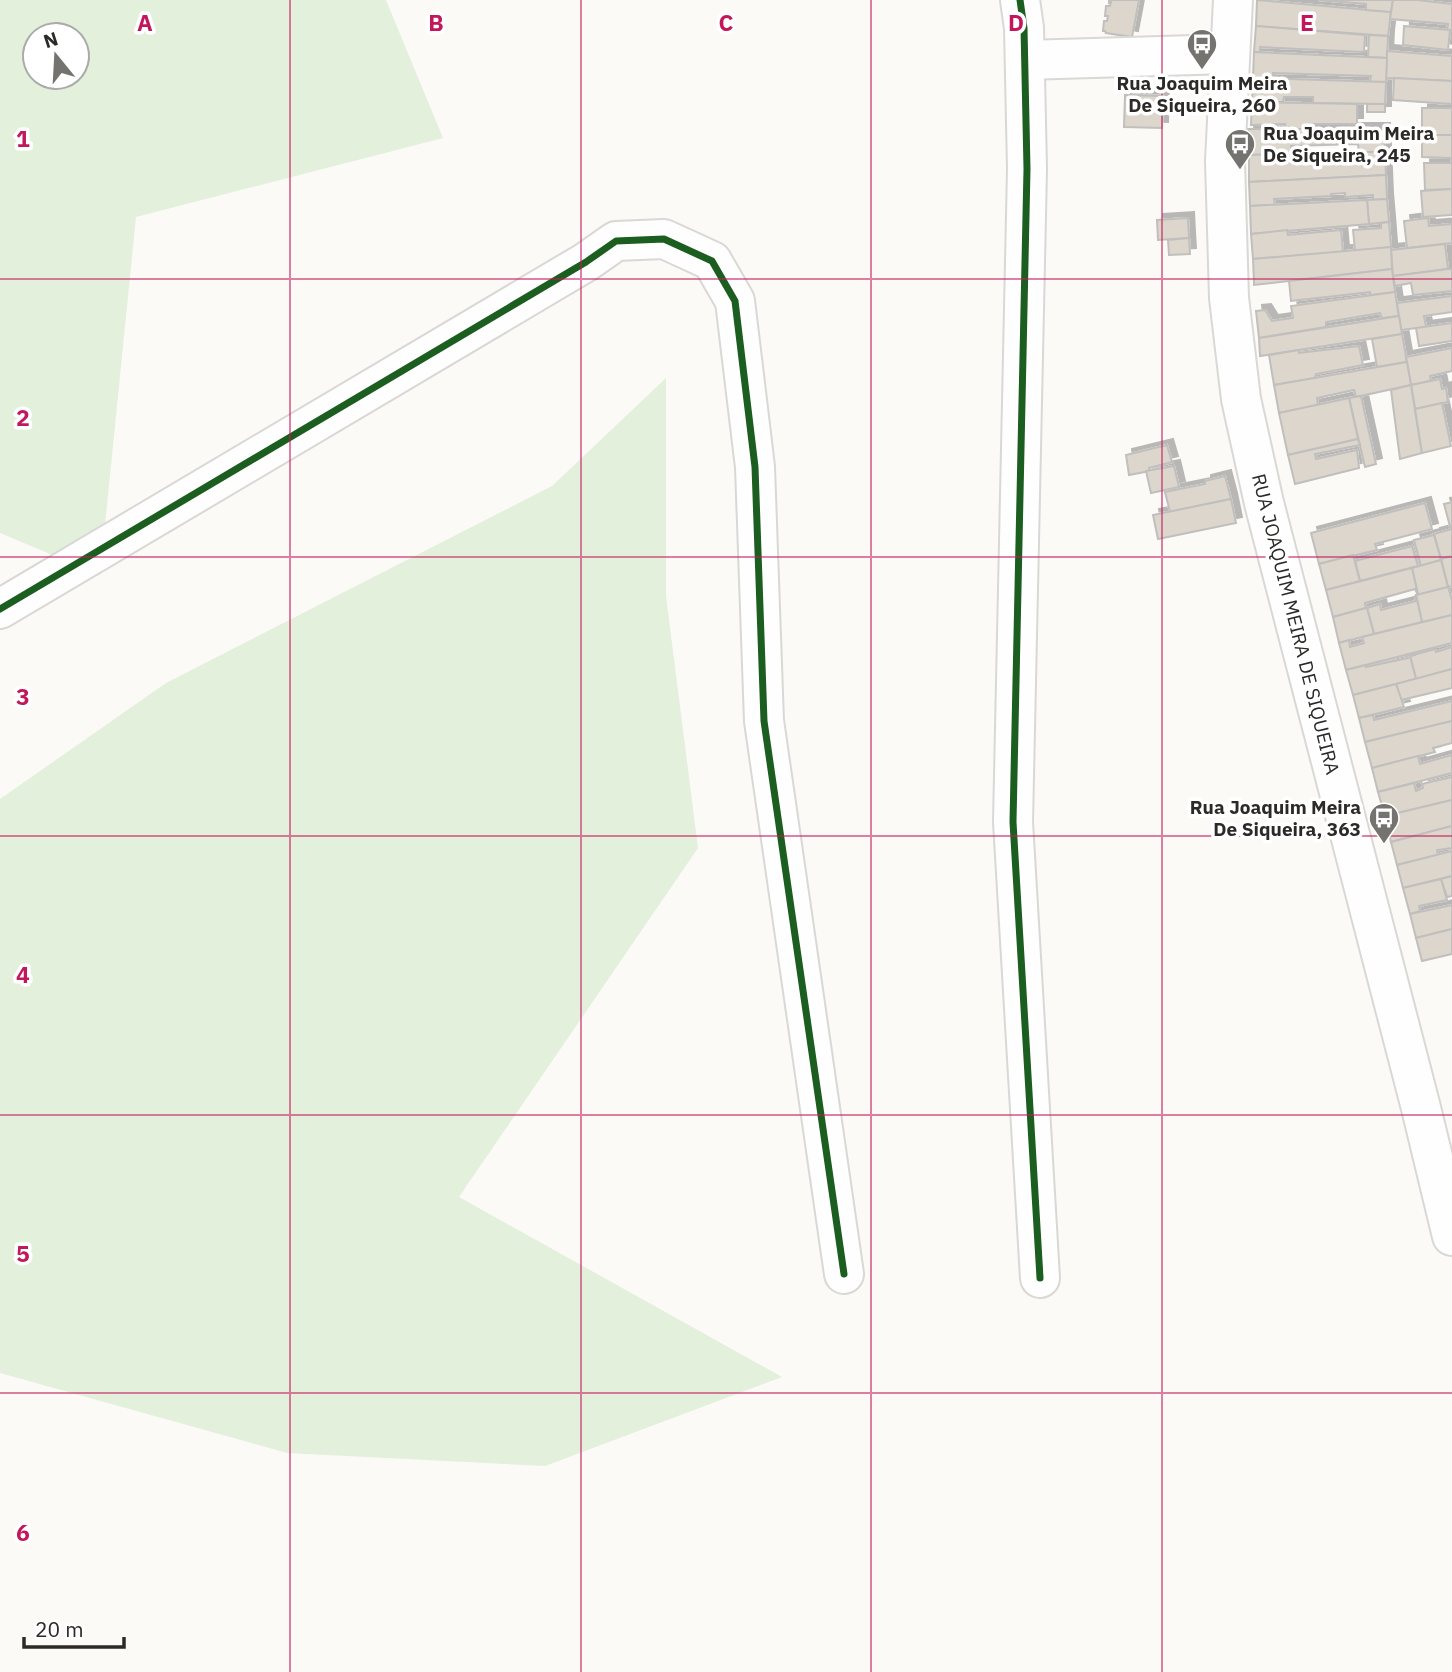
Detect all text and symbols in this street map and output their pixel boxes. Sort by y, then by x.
text: A [137,7,153,37]
text: B [428,7,444,37]
text: C [719,7,734,37]
text: D [1008,7,1024,37]
text: E [1300,7,1314,37]
north arrow [21,21,91,91]
text: N [40,26,61,53]
bus stop icon: Rua Joaquim Meira De Siqueira, 260 [1185,27,1219,71]
place label: Rua Joaquim Meira De Siqueira, 260 [1116,71,1288,117]
place label: Rua Joaquim Meira De Siqueira, 245 [1263,121,1434,167]
text: 1 [16,123,30,153]
bus stop icon: Rua Joaquim Meira De Siqueira, 245 [1223,127,1257,171]
text: 2 [16,402,30,432]
street label: RUA JOAQUIM MEIRA DE SIQUEIRA [1247,471,1345,777]
text: 3 [16,681,30,711]
place label: Rua Joaquim Meira De Siqueira, 363 [1190,795,1361,841]
bus stop icon: Rua Joaquim Meira De Siqueira, 363 [1367,801,1401,845]
text: 4 [16,959,30,989]
text: 5 [16,1238,30,1268]
text: 6 [16,1517,30,1547]
scale bar [24,1606,124,1650]
text: 20 m [35,1615,84,1643]

